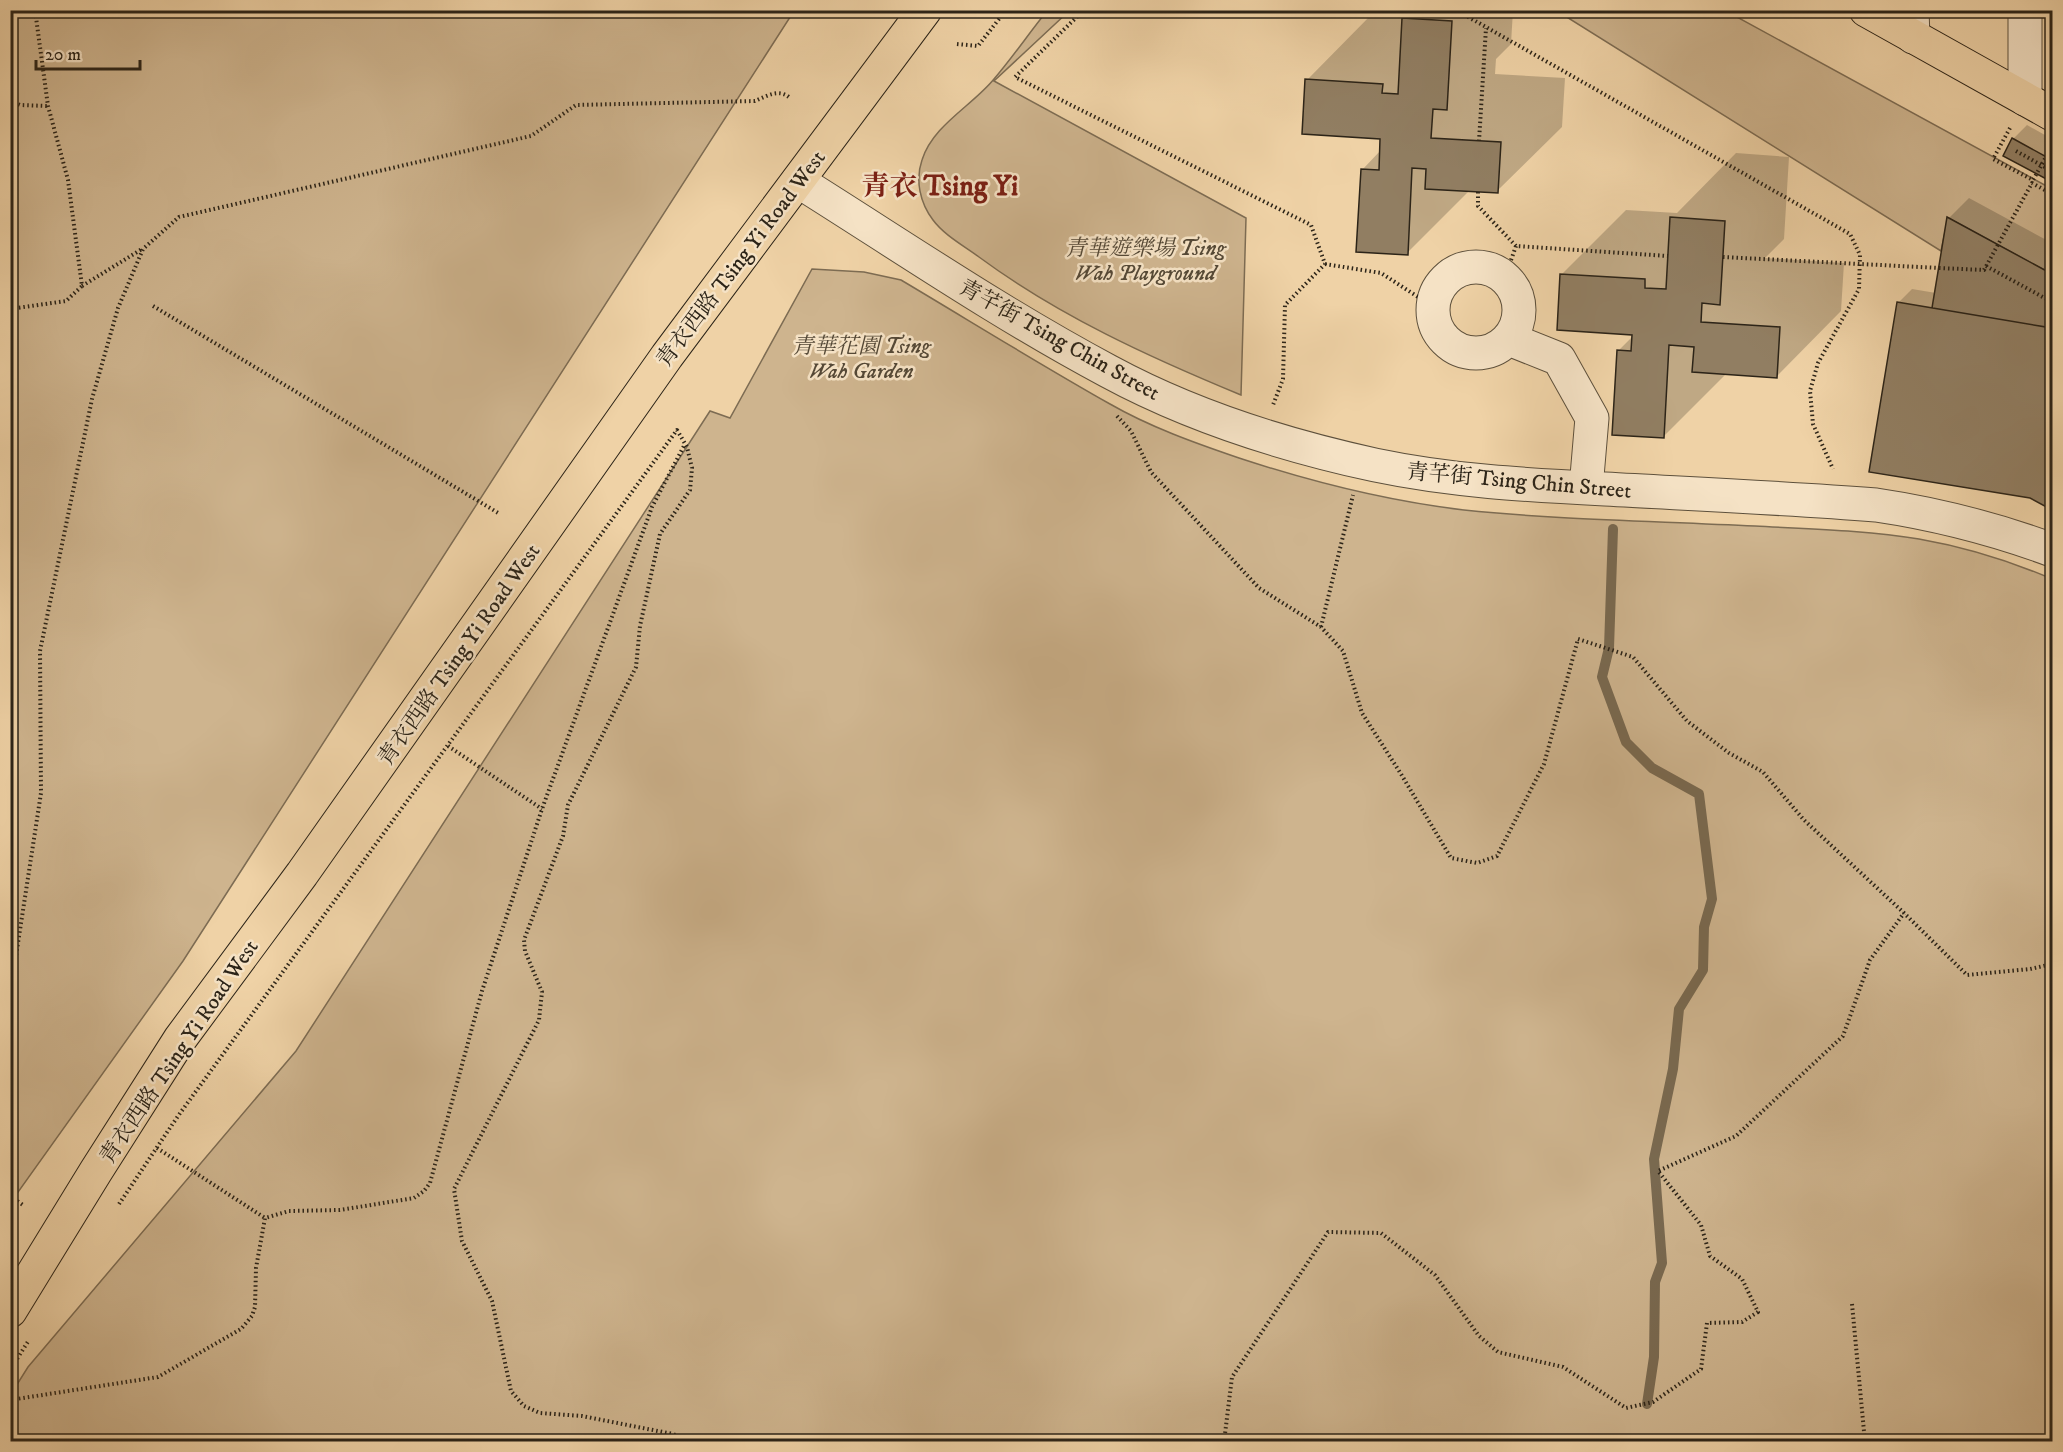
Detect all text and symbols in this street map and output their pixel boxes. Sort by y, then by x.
scale bar [36,33,140,71]
text: 20 m [45,44,81,66]
street label: 青衣西路 Tsing Yi Road West [651,145,832,373]
district label: 青衣 Tsing Yi [862,169,1018,204]
park label: 青華遊樂場 Tsing Wah Playground [1065,235,1227,287]
street label: 青芊街 Tsing Chin Street [954,274,1164,407]
park label: 青華花園 Tsing Wah Garden [792,333,932,385]
street label: 青芊街 Tsing Chin Street [1405,458,1632,505]
street label: 青衣西路 Tsing Yi Road West [372,539,546,771]
street label: 青衣西路 Tsing Yi Road West [94,935,264,1169]

